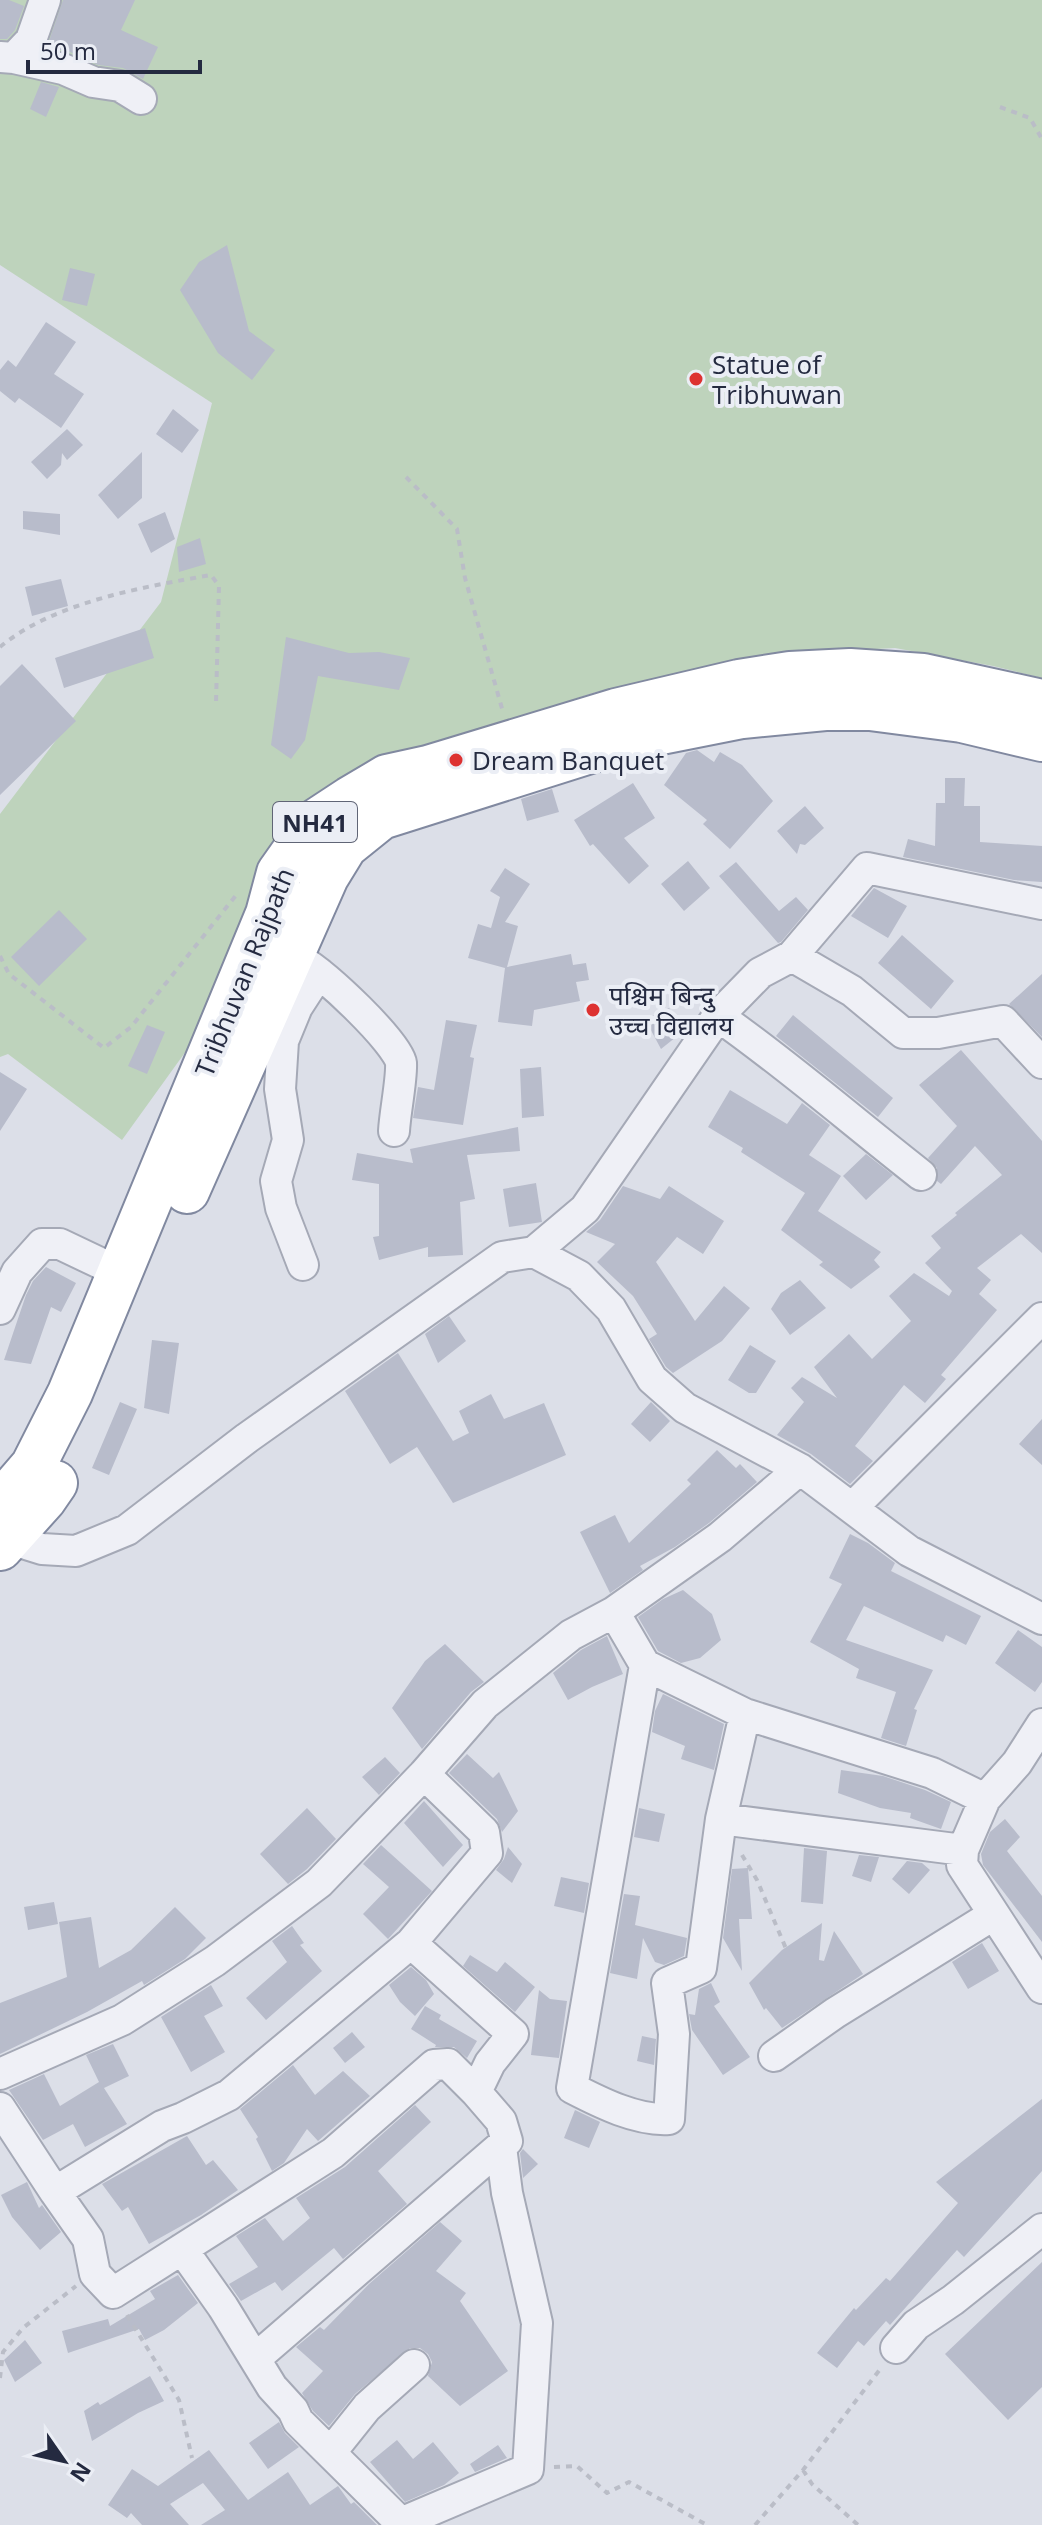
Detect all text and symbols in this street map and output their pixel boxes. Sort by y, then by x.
scale bar [28,24,200,74]
text: 50 m [40,34,96,67]
place label: Statue of Tribhuwan [712,346,842,412]
marker: Statue of Tribhuwan [687,370,705,388]
place label: Dream Banquet [472,742,664,778]
marker: Dream Banquet [447,751,465,769]
road number: NH41 [273,802,357,842]
street label: Tribhuvan Rajpath [186,862,302,1082]
place label: पश्चिम बिन्दु उच्च विद्यालय [609,977,734,1043]
marker: पश्चिम बिन्दु उच्च विद्यालय [584,1001,602,1019]
north arrow [24,2421,104,2501]
text: N [64,2457,99,2489]

